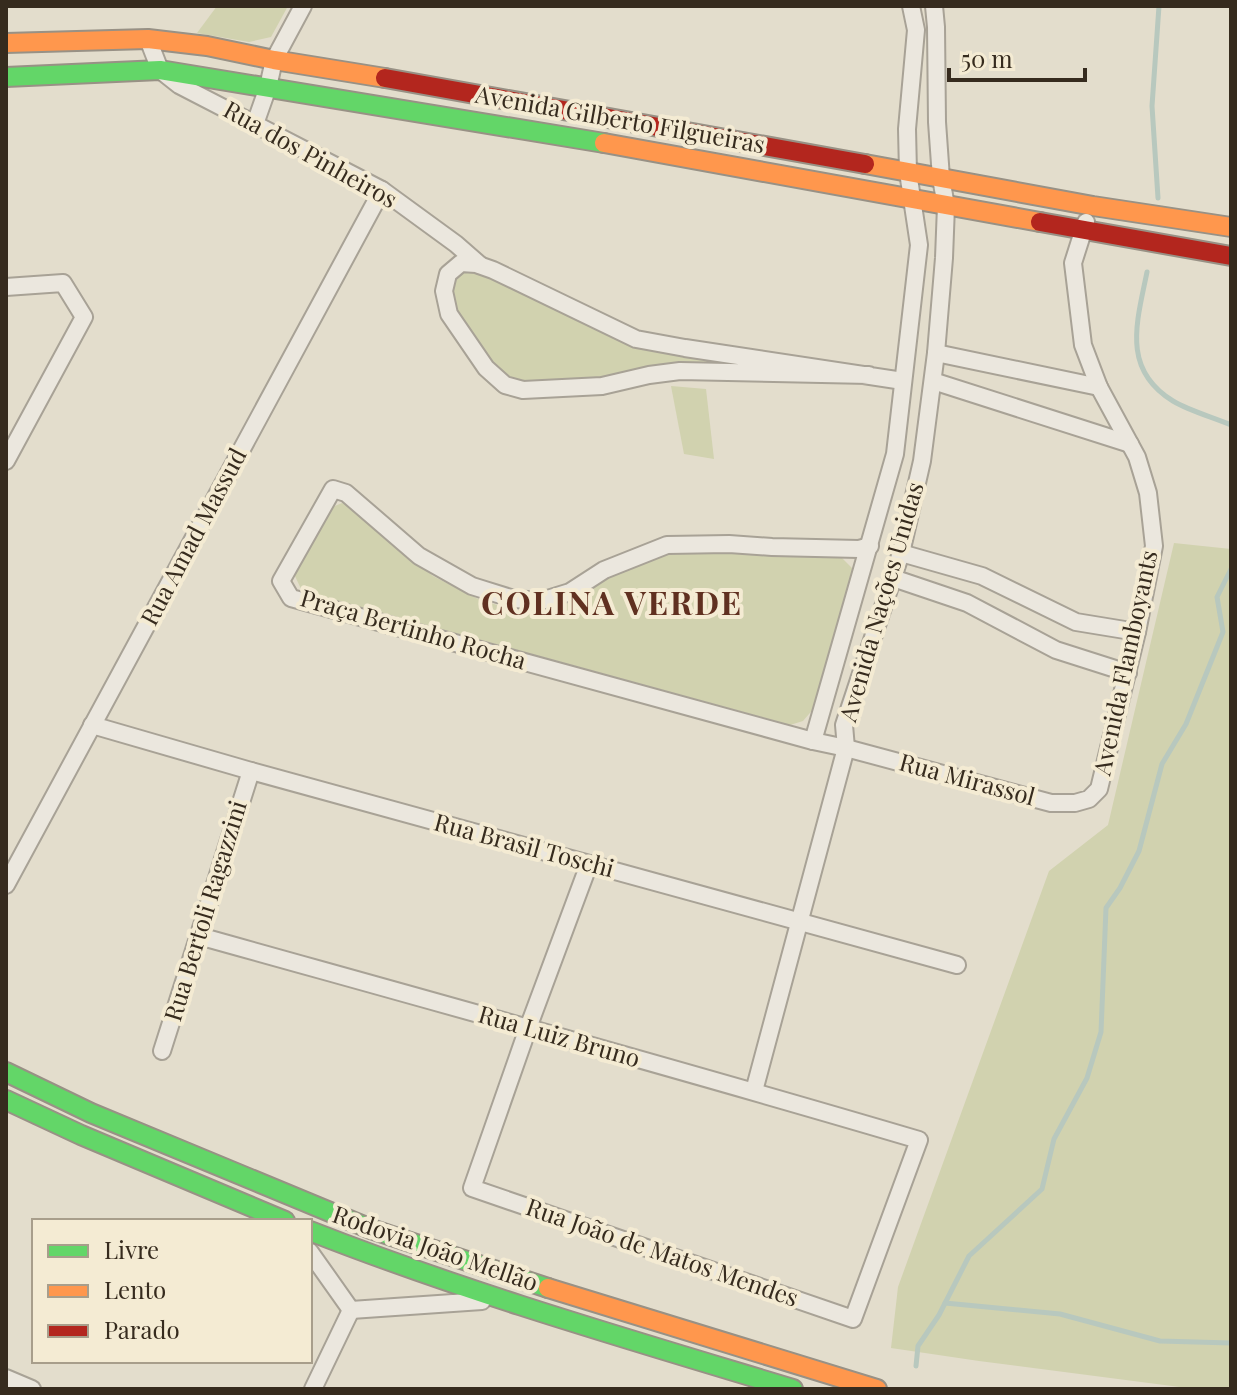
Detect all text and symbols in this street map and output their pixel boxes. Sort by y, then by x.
scale bar [949,32,1085,82]
text: 50 m [961,42,1013,74]
street label: Avenida Gilberto Filgueiras [472,77,767,159]
street label: Rua dos Pinheiros [218,92,403,214]
street label: Rua Amad Massud [132,442,253,630]
street label: Avenida Nações Unidas [830,478,930,726]
street label: Avenida Flamboyants [1084,547,1164,779]
district label: COLINA VERDE [481,580,743,623]
street label: Praça Bertinho Rocha [297,581,530,676]
street label: Rua Mirassol [896,745,1039,812]
street label: Rua Bertoli Ragazzini [155,796,253,1025]
street label: Rua Brasil Toschi [431,805,618,883]
street label: Rua Luiz Bruno [475,997,644,1073]
street label: Rua João de Matos Mendes [522,1189,803,1313]
street label: Rodovia João Mellão [329,1197,543,1297]
legend [32,1219,312,1363]
text: Livre [104,1233,159,1265]
text: Lento [104,1273,166,1305]
text: Parado [104,1313,180,1345]

